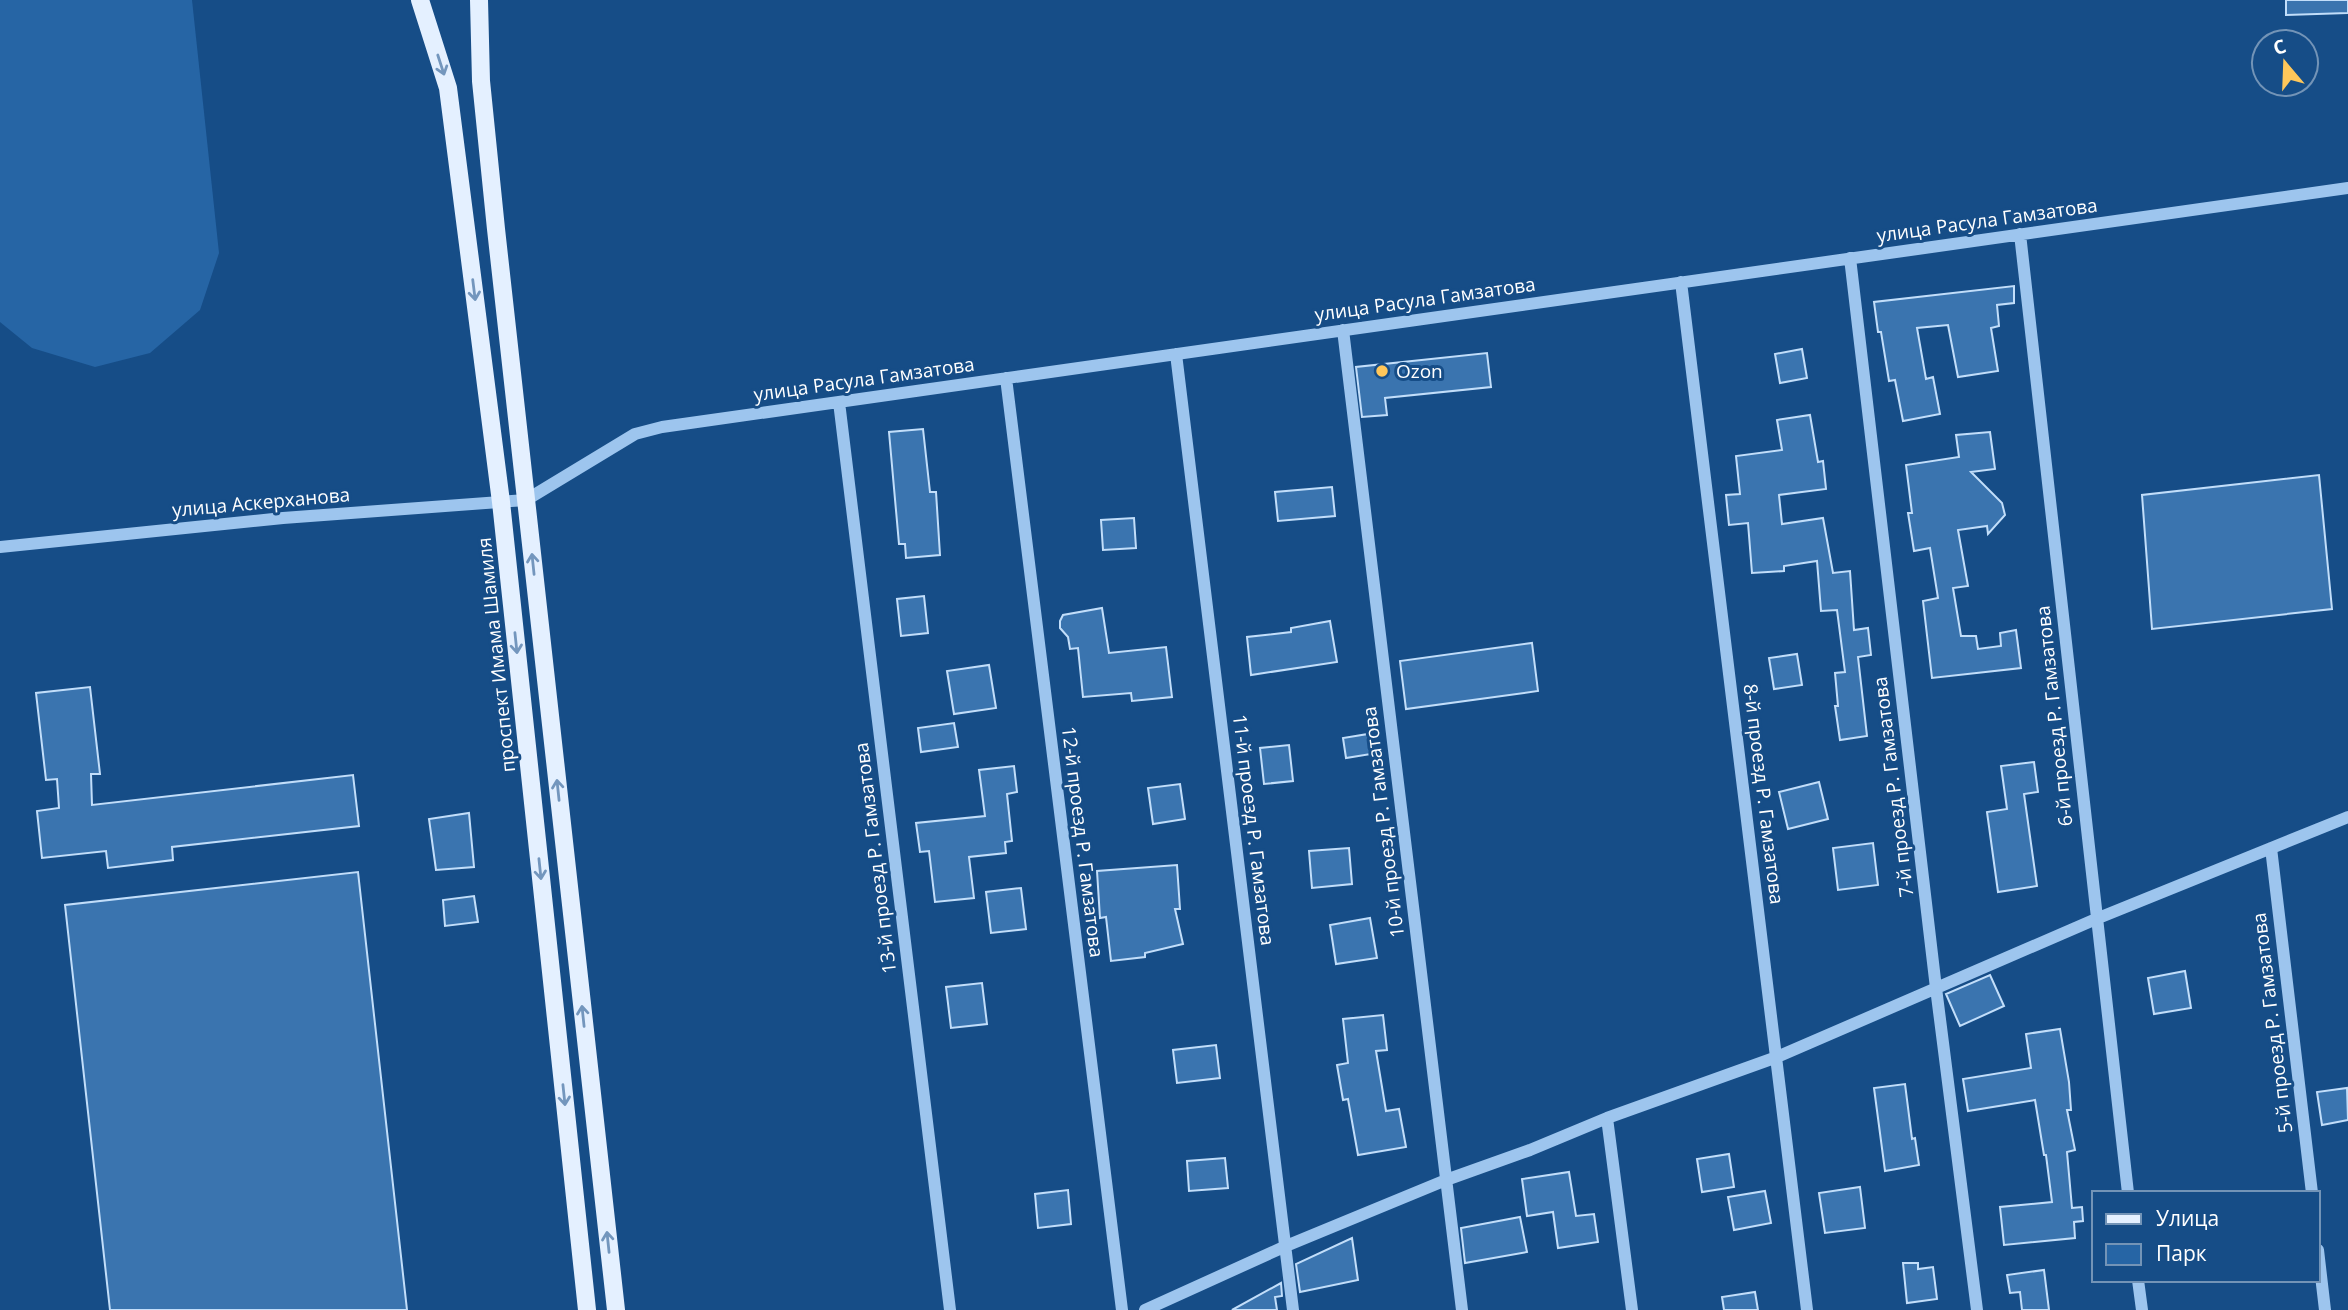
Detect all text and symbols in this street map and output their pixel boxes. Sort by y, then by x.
north arrow [2250,28,2320,98]
text: С [2270,33,2289,61]
one-way arrow [435,54,448,76]
street label: улица Расула Гамзатова [1875,192,2099,248]
street label: улица Расула Гамзатова [1313,271,1537,327]
one-way arrow [467,278,480,301]
street label: улица Расула Гамзатова [752,351,976,407]
place label: Ozon [1396,358,1443,384]
marker: Ozon [1374,363,1390,379]
street label: улица Аскерханова [171,481,351,523]
street label: проспект Имама Шамиля [471,536,521,774]
one-way arrow [526,553,539,576]
street label: 6-й проезд Р. Гамзатова [2029,604,2079,828]
one-way arrow [509,631,522,654]
street label: 7-й проезд Р. Гамзатова [1867,675,1919,899]
street label: 8-й проезд Р. Гамзатова [1738,682,1790,906]
street label: 10-й проезд Р. Гамзатова [1356,705,1410,939]
street label: 11-й проезд Р. Гамзатова [1227,713,1281,947]
street label: 12-й проезд Р. Гамзатова [1056,725,1110,959]
street label: 13-й проезд Р. Гамзатова [848,741,902,975]
one-way arrow [551,779,564,802]
one-way arrow [534,857,547,880]
street label: 5-й проезд Р. Гамзатова [2246,911,2298,1135]
one-way arrow [577,1005,590,1028]
one-way arrow [558,1083,571,1106]
legend [2092,1191,2320,1282]
text: Улица [2156,1204,2219,1232]
one-way arrow [602,1231,615,1254]
text: Парк [2156,1239,2207,1267]

